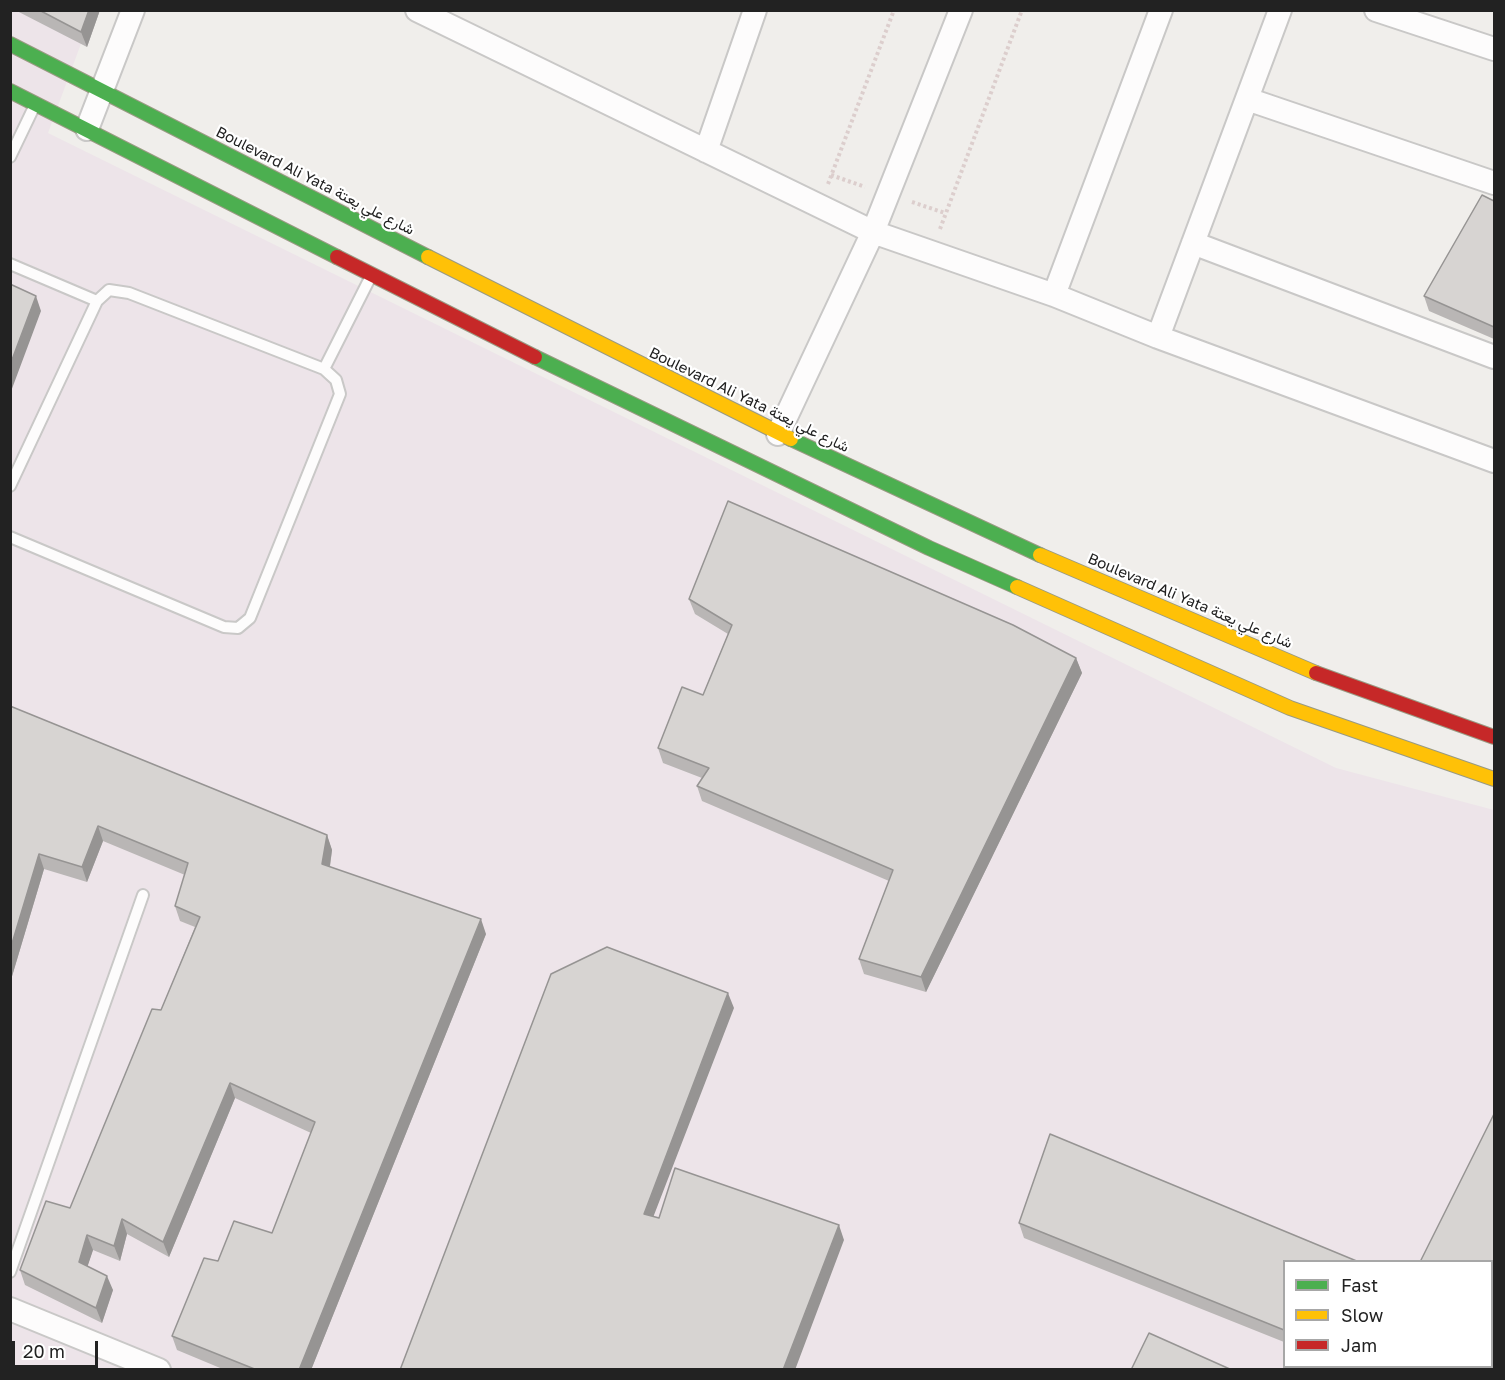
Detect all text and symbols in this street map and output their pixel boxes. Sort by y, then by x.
street label: Boulevard Ali Yata شارع علي يعتة [213,123,417,239]
street label: Boulevard Ali Yata شارع علي يعتة [646,344,852,456]
street label: Boulevard Ali Yata شارع علي يعتة [1085,550,1295,652]
legend [1283,1260,1493,1368]
text: Fast [1341,1274,1378,1296]
text: Slow [1341,1304,1383,1326]
scale bar [15,1329,100,1367]
text: Jam [1341,1334,1377,1356]
text: 20 m [23,1340,65,1362]

